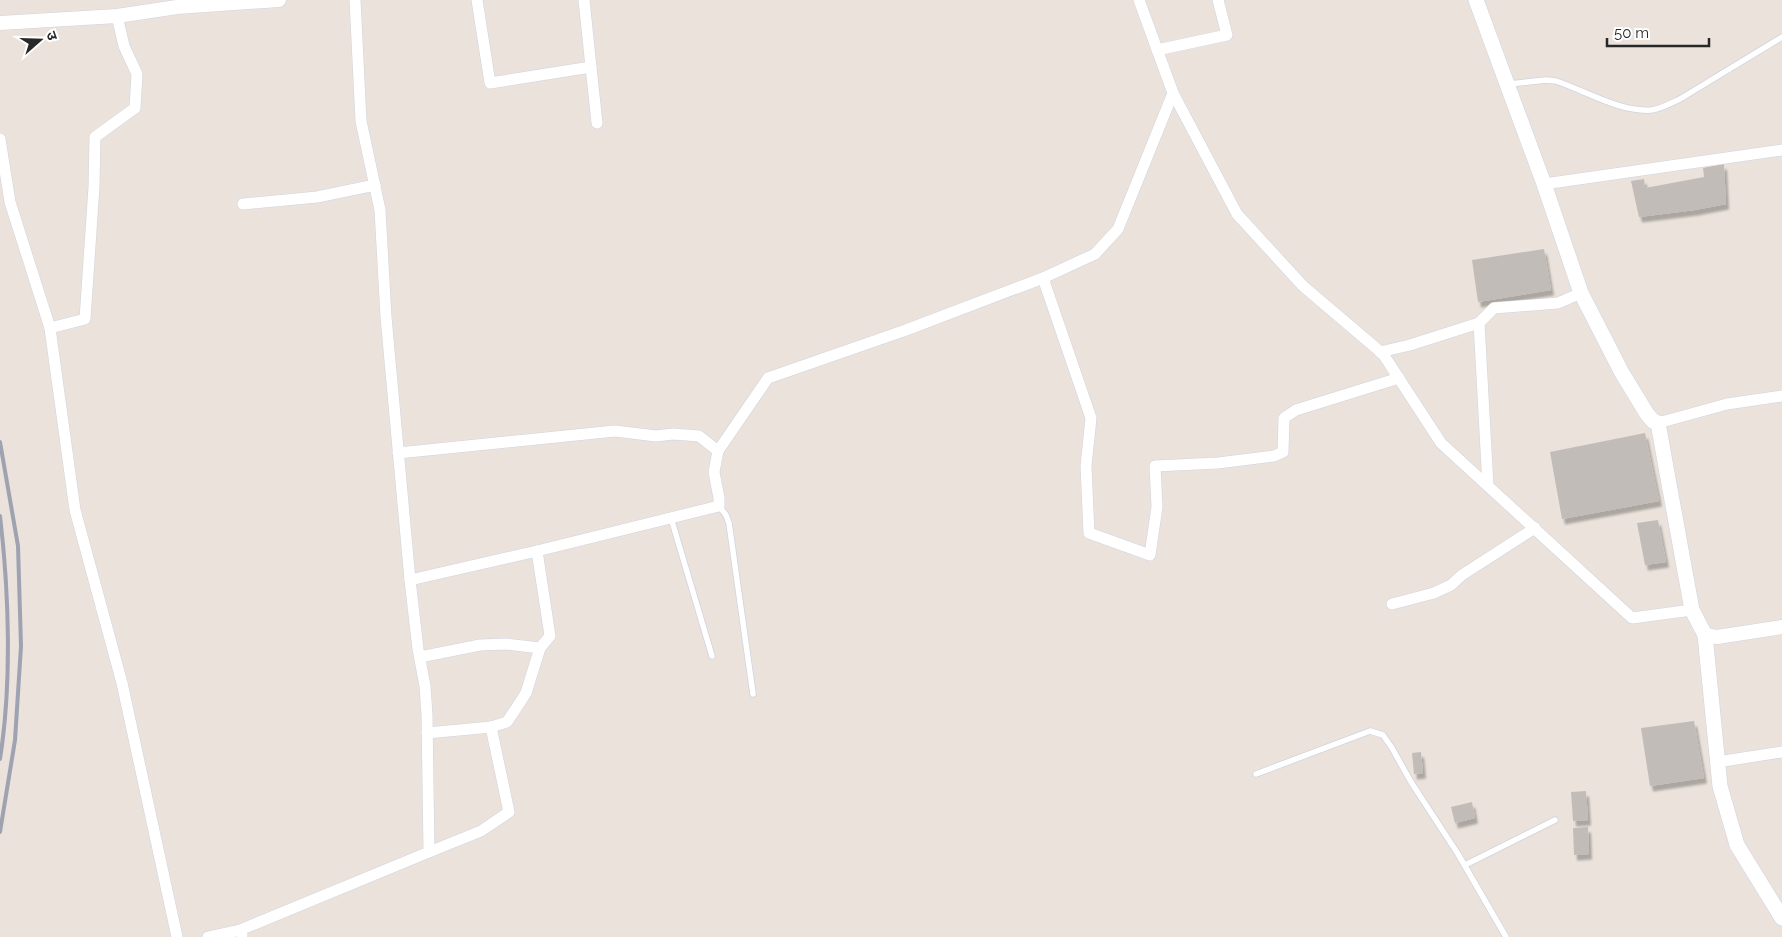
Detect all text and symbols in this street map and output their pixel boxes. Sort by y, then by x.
north arrow [15,15,65,65]
scale bar [1607,15,1710,47]
text: 50 m [1614,24,1649,42]
text: उ [43,29,61,43]

